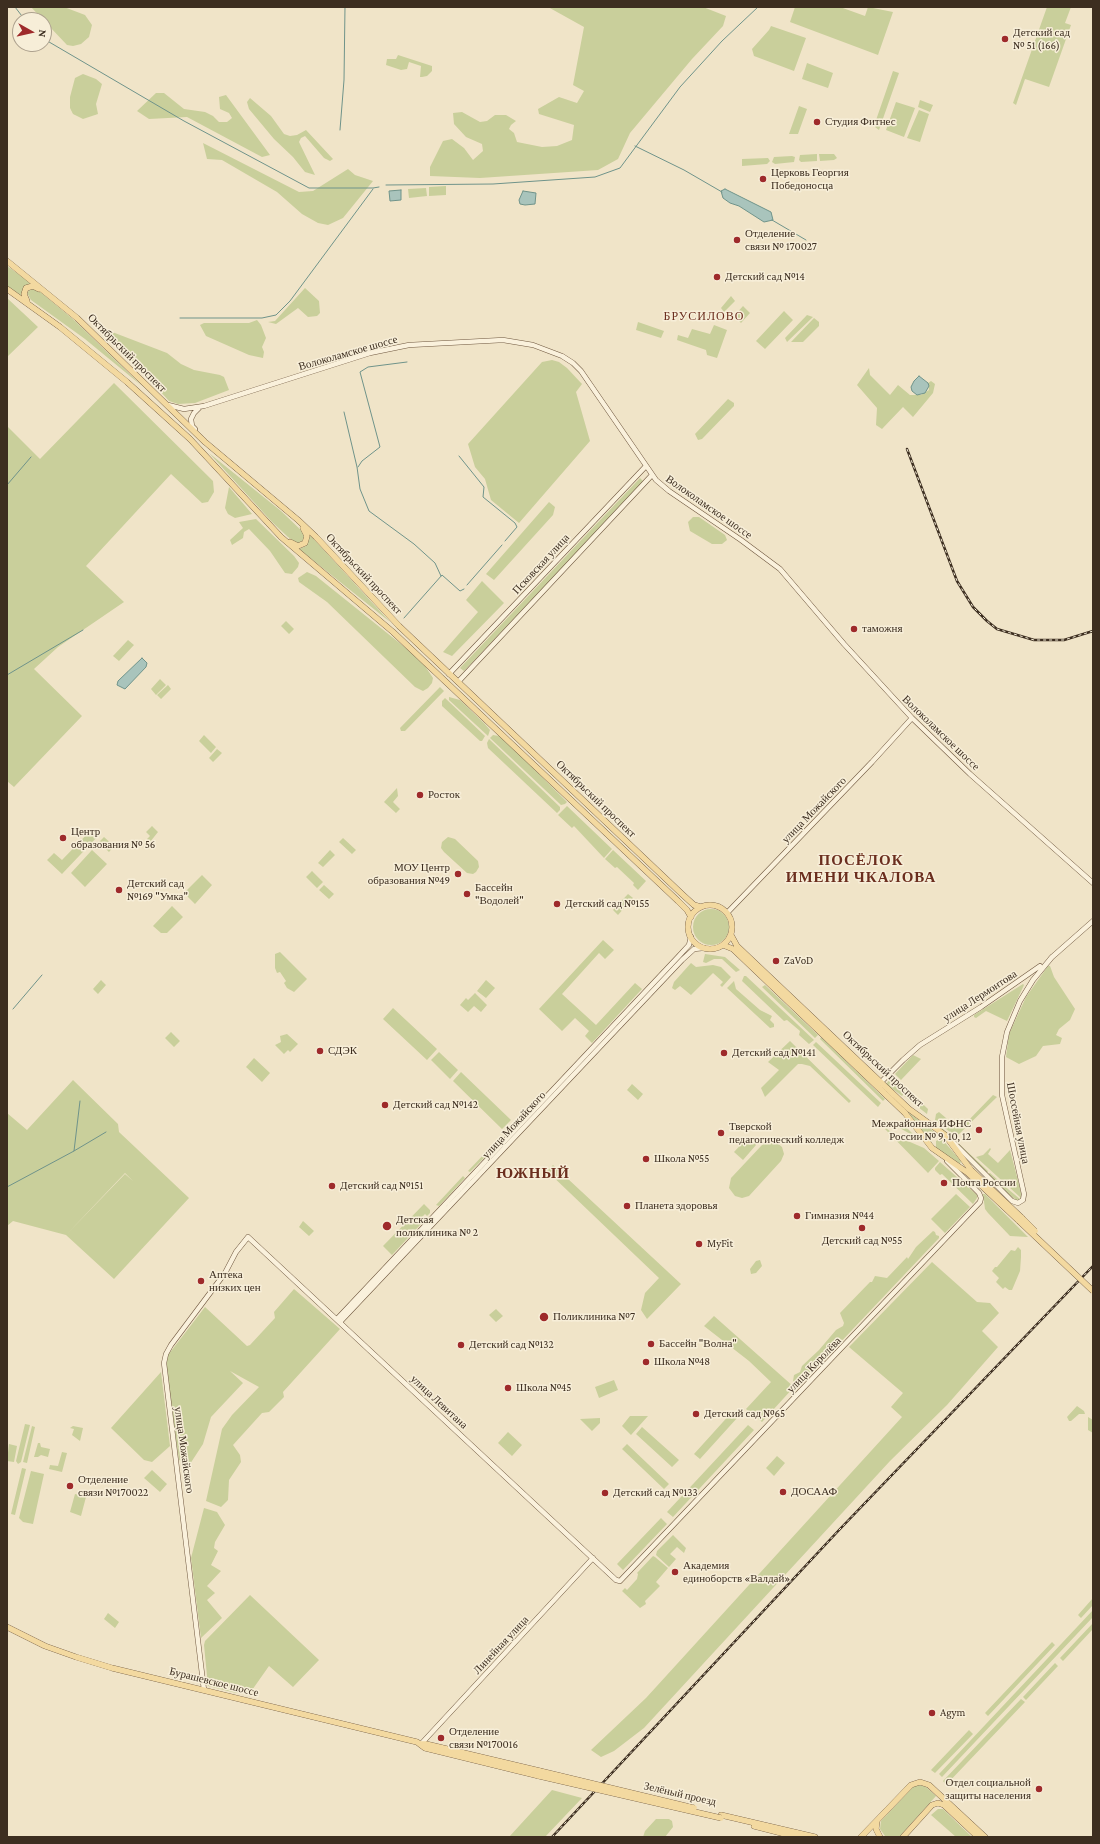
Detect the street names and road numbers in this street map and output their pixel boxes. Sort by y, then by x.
street label: Октябрьский проспект [85,311,169,395]
street label: Волоколамское шоссе [297,333,399,373]
street label: Волоколамское шоссе [663,472,755,542]
street label: Октябрьский проспект [323,531,405,617]
street label: Псковская улица [510,531,572,597]
street label: Волоколамское шоссе [900,693,982,773]
street label: Октябрьский проспект [553,757,639,841]
street label: улица Можайского [779,774,849,846]
street label: улица Лермонтова [941,967,1019,1025]
street label: Октябрьский проспект [840,1028,926,1110]
street label: Шоссейная улица [1004,1081,1032,1165]
street label: улица Можайского [479,1089,549,1161]
street label: улица Королёва [784,1334,844,1396]
street label: улица Левитана [408,1372,470,1432]
street label: улица Можайского [171,1406,197,1494]
street label: Линейная улица [471,1613,531,1677]
street label: Бурашевское шоссе [168,1665,260,1699]
street label: Зелёный проезд [643,1779,717,1809]

